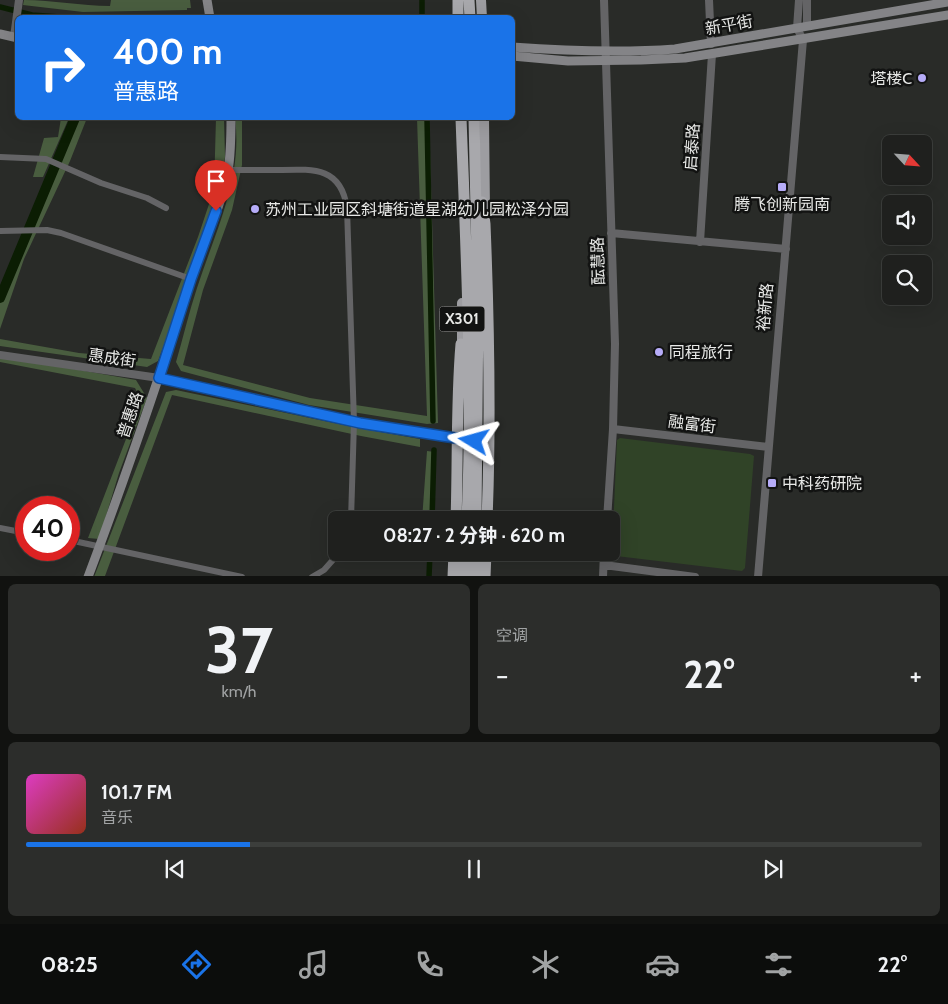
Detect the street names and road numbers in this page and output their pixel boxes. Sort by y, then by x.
street label: 新平街 [704,11,754,39]
street label: 启泰路 [681,122,703,172]
street label: 酝慧路 [588,237,608,285]
street label: 裕新路 [753,282,777,332]
road number: X301 [440,306,484,332]
street label: 惠成街 [87,345,137,371]
street label: 普惠路 [113,389,147,441]
street label: 融富街 [667,412,717,436]

